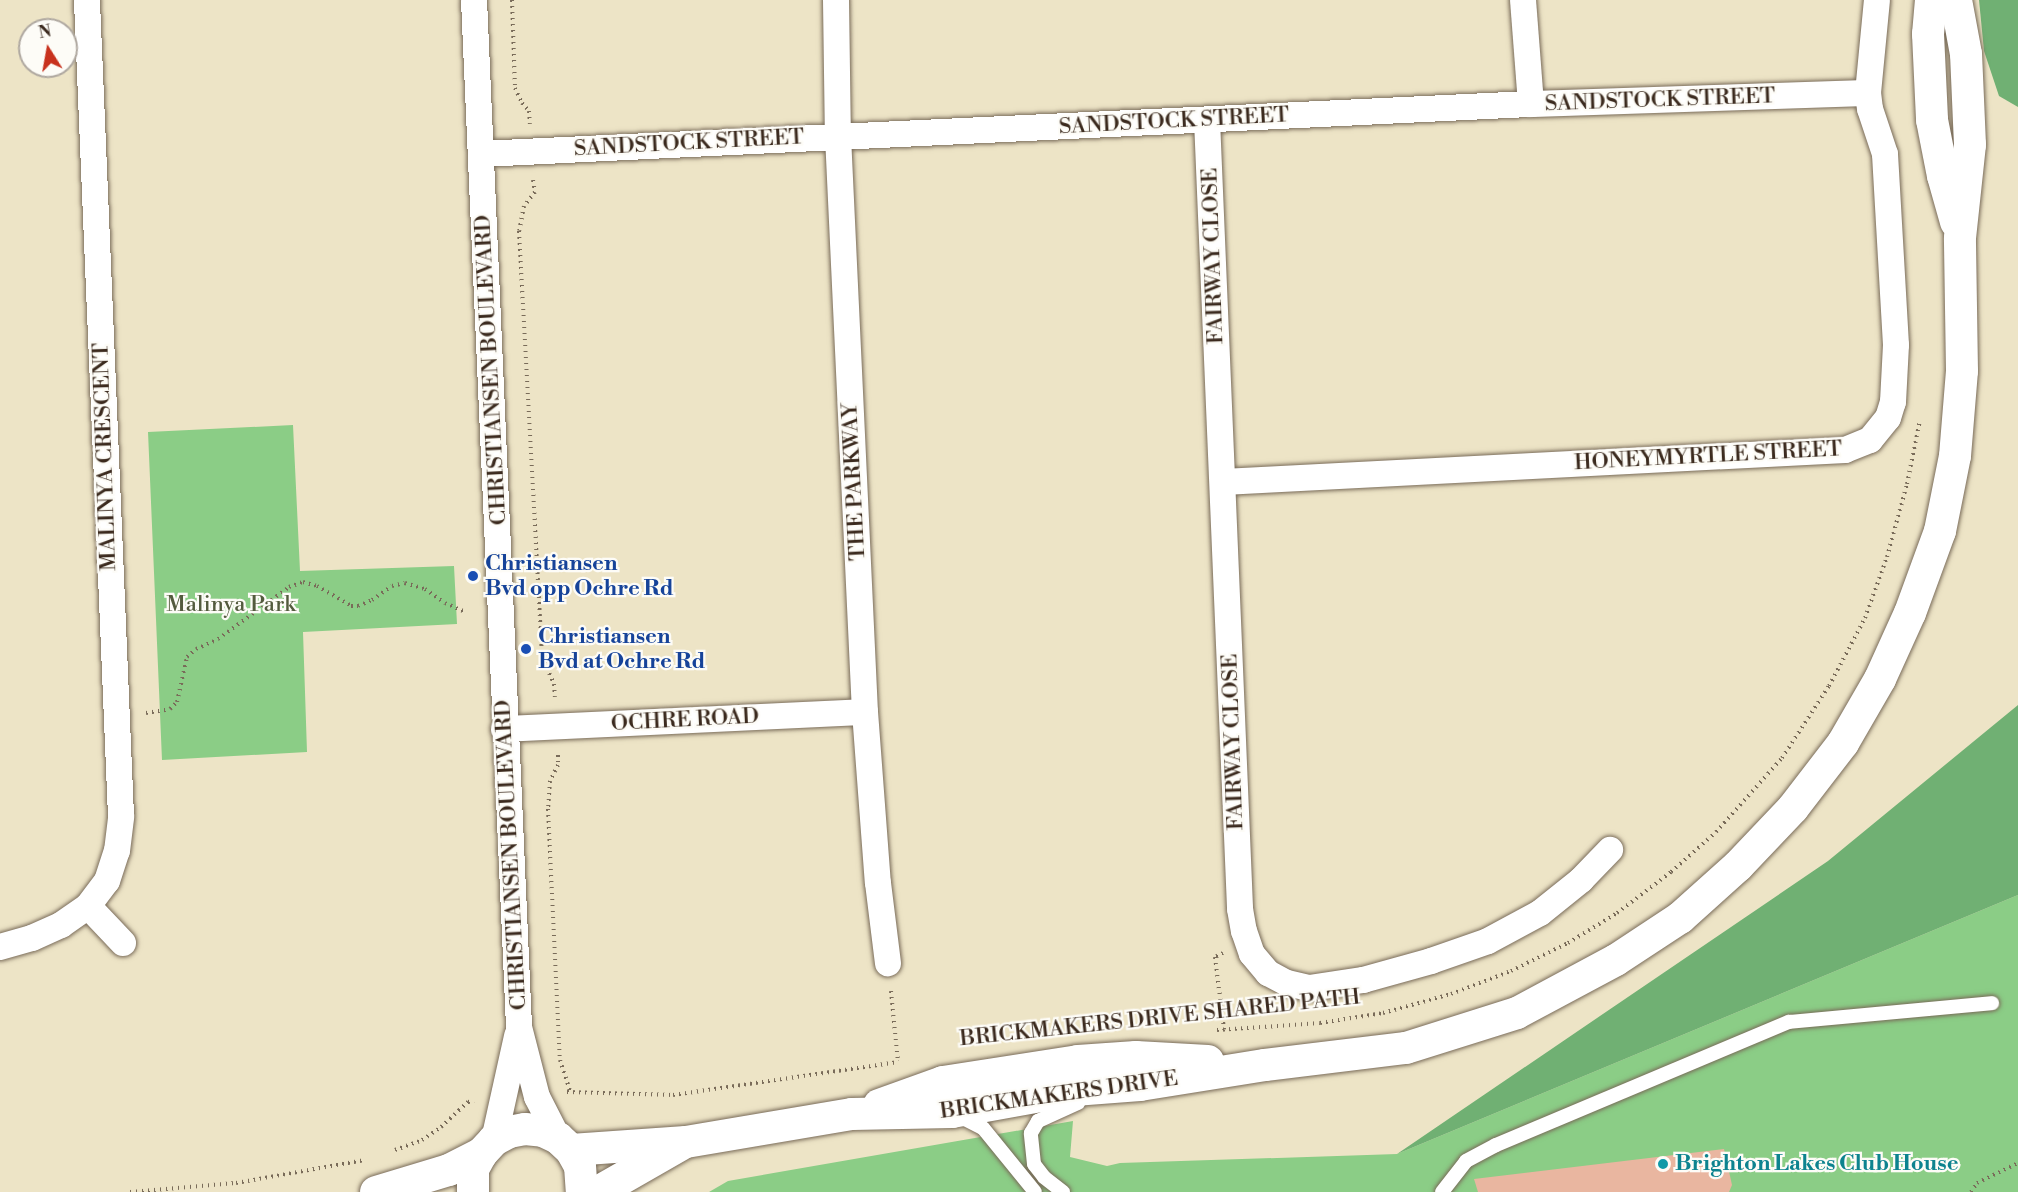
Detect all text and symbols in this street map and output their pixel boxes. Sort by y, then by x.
north arrow [18,18,78,78]
text: N [37,21,53,43]
street label: SANDSTOCK STREET [1544,83,1776,117]
street label: SANDSTOCK STREET [1058,102,1290,140]
street label: SANDSTOCK STREET [573,124,805,162]
street label: FAIRWAY CLOSE [1197,167,1229,345]
street label: CHRISTIANSEN BOULEVARD [470,214,512,526]
street label: MALINYA CRESCENT [88,343,122,571]
street label: THE PARKWAY [837,402,871,562]
street label: HONEYMYRTLE STREET [1573,436,1843,476]
place label: Christiansen Bvd opp Ochre Rd [485,550,674,602]
marker: Christiansen Bvd opp Ochre Rd [466,569,480,583]
park label: Malinya Park [166,592,296,618]
place label: Christiansen Bvd at Ochre Rd [538,623,705,674]
marker: Christiansen Bvd at Ochre Rd [519,642,533,656]
street label: FAIRWAY CLOSE [1217,653,1249,831]
street label: CHRISTIANSEN BOULEVARD [490,699,532,1011]
street label: OCHRE ROAD [610,703,760,737]
street label: BRICKMAKERS DRIVE SHARED PATH [958,984,1362,1052]
street label: BRICKMAKERS DRIVE [938,1065,1180,1125]
place label: Brighton Lakes Club House [1675,1151,1959,1177]
marker: Brighton Lakes Club House [1656,1157,1670,1171]

